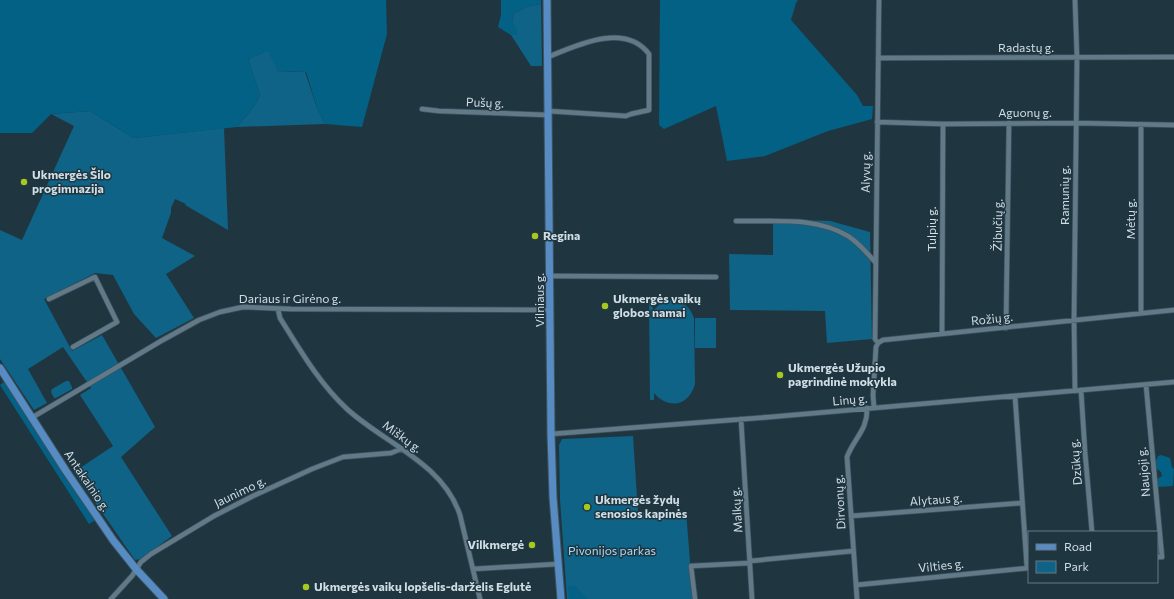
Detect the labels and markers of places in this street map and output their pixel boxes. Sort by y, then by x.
place label: Ukmergės Šilo progimnazija [32,167,111,195]
marker: Ukmergės Šilo progimnazija [19,177,29,187]
place label: Regina [543,228,580,242]
marker: Regina [530,231,540,241]
place label: Ukmergės vaikų globos namai [613,291,701,319]
marker: Ukmergės vaikų globos namai [600,301,610,311]
place label: Ukmergės Užupio pagrindinė mokykla [788,360,897,388]
marker: Ukmergės Užupio pagrindinė mokykla [775,370,785,380]
place label: Ukmergės žydų senosios kapinės [595,492,688,520]
marker: Ukmergės žydų senosios kapinės [582,502,592,512]
place label: Vilkmergė [467,537,524,551]
marker: Vilkmergė [527,540,537,550]
place label: Ukmergės vaikų lopšelis-darželis Eglutė [314,579,531,593]
marker: Ukmergės vaikų lopšelis-darželis Eglutė [301,582,311,592]

